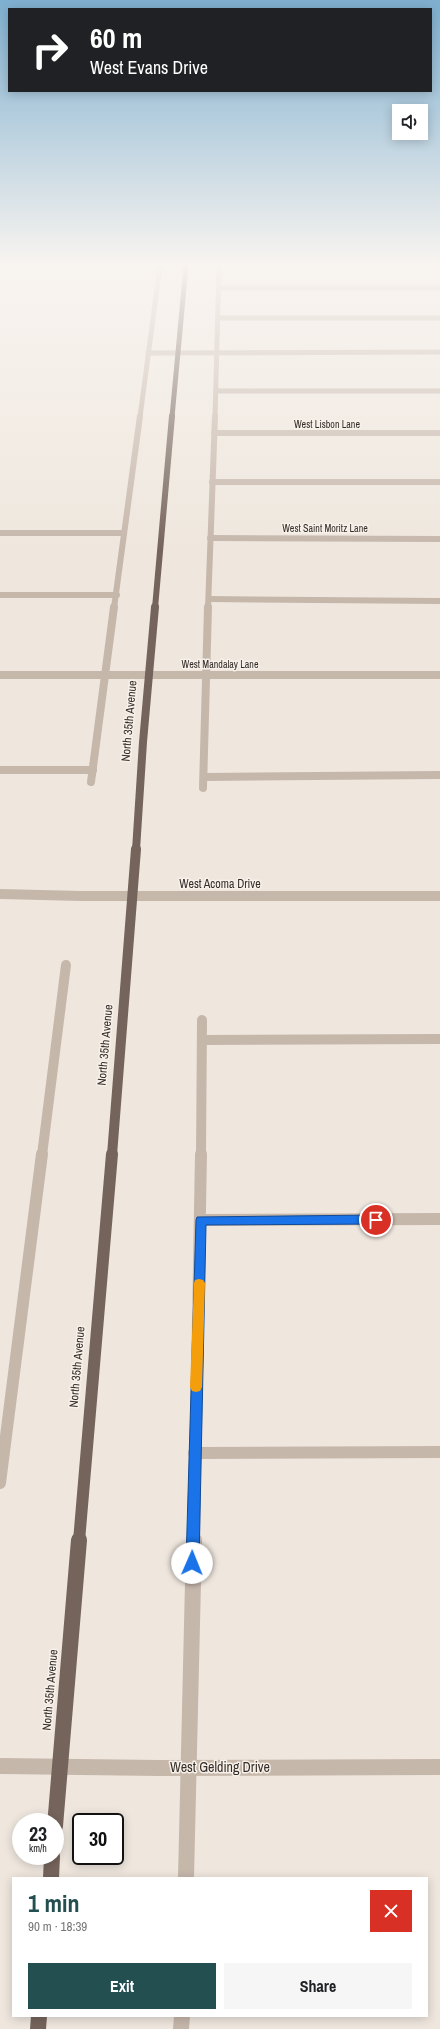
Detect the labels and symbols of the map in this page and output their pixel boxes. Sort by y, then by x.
street label: West Lisbon Lane [294,418,360,431]
street label: West Saint Moritz Lane [282,522,368,535]
street label: West Mandalay Lane [182,658,259,671]
street label: North 35th Avenue [117,680,141,762]
street label: West Acoma Drive [179,876,261,892]
street label: North 35th Avenue [93,1004,117,1086]
pin [359,1203,393,1237]
street label: North 35th Avenue [65,1326,89,1408]
position arrow [171,1542,213,1584]
street label: North 35th Avenue [38,1649,62,1731]
street label: West Gelding Drive [170,1758,270,1776]
speed limit sign: 30 [72,1813,124,1865]

